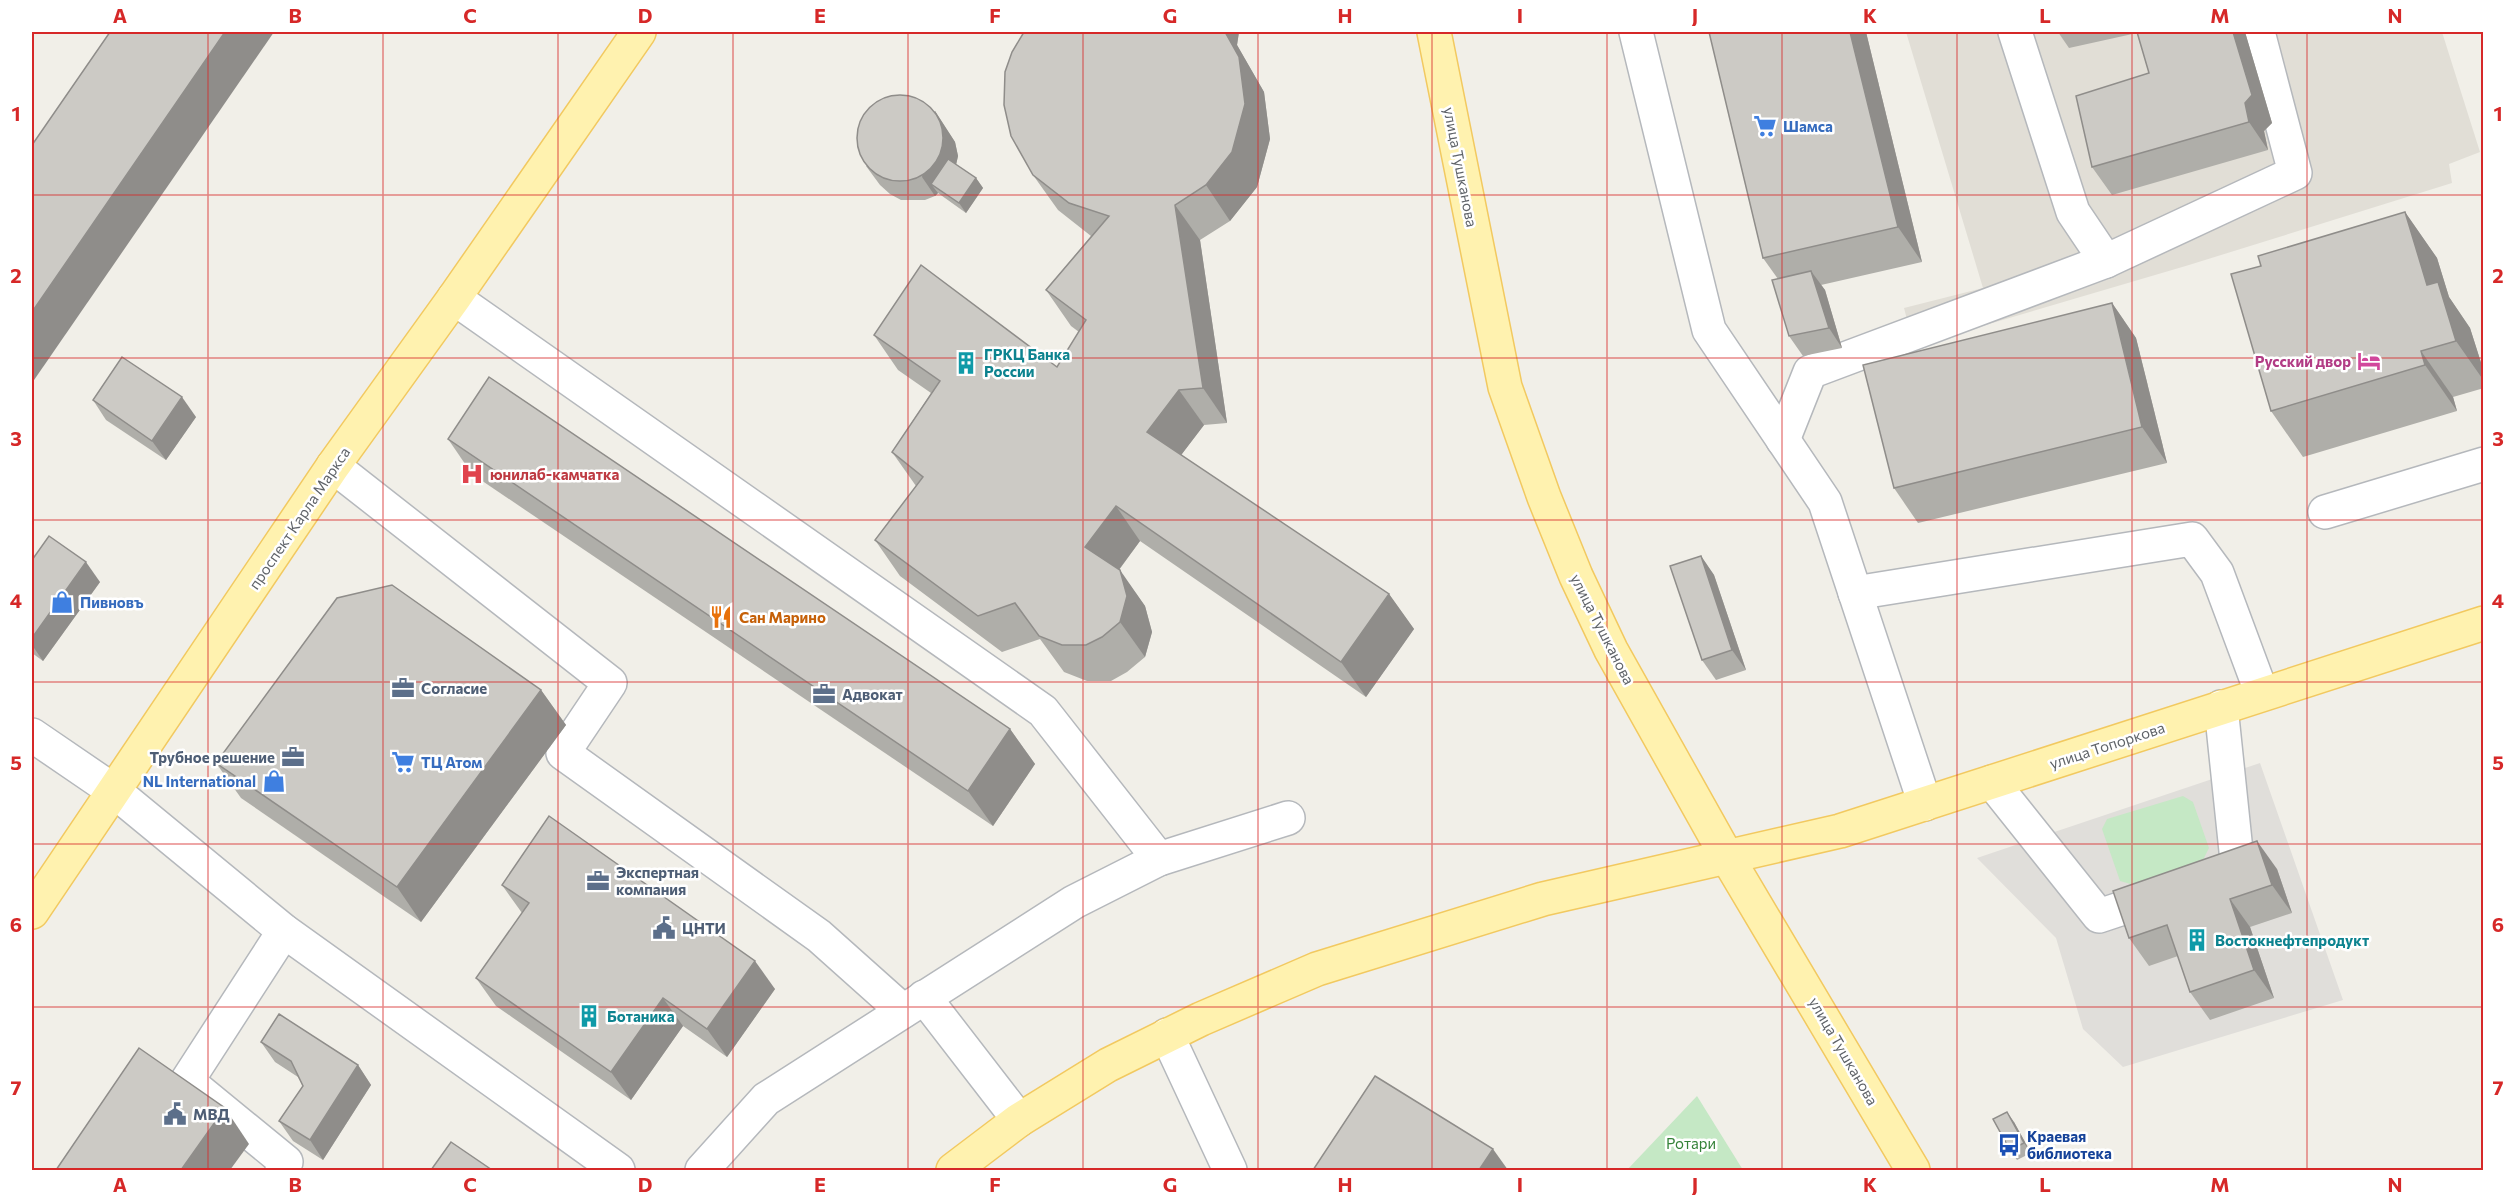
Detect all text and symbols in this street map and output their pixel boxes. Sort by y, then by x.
text: A [113,3,127,27]
text: B [288,3,302,27]
text: C [463,3,477,27]
text: D [638,3,652,27]
text: E [814,3,826,27]
text: F [989,3,1001,27]
text: G [1163,3,1177,27]
text: H [1338,3,1353,27]
text: I [1517,3,1523,27]
text: J [1692,3,1698,27]
text: K [1863,3,1877,27]
text: L [2039,3,2051,27]
text: M [2210,3,2230,27]
text: N [2388,3,2403,27]
text: 1 [11,101,21,125]
text: 1 [2493,101,2503,125]
street label: улица Тушканова [1441,105,1481,229]
supermarket icon: Шамса [1752,113,1778,139]
place label: Шамса [1783,117,1833,135]
text: 2 [10,263,22,287]
text: 2 [2492,263,2504,287]
place label: ГРКЦ Банка России [984,345,1070,380]
hotel icon: Русский двор [2356,348,2382,374]
building icon: ГРКЦ Банка России [953,350,979,376]
place label: Русский двор [2255,352,2351,370]
text: 3 [10,426,22,450]
text: 3 [2492,426,2504,450]
street label: проспект Карла Маркса [245,443,353,593]
hospital icon: юнилаб-камчатка [459,461,485,487]
place label: юнилаб-камчатка [490,465,619,483]
street label: улица Тушканова [1567,571,1639,687]
text: 4 [10,588,22,612]
text: 4 [2492,588,2504,612]
shop icon: Пивновъ [49,589,75,615]
place label: Пивновъ [80,593,144,611]
restaurant icon: Сан Марино [708,604,734,630]
place label: Сан Марино [739,608,826,626]
office icon: Согласие [390,675,416,701]
place label: Согласие [421,679,487,697]
office icon: Адвокат [811,681,837,707]
place label: Адвокат [842,685,903,703]
street label: улица Топоркова [2047,718,2167,772]
office icon: Трубное решение [280,744,306,770]
place label: Трубное решение [149,748,275,766]
supermarket icon: ТЦ Атом [390,749,416,775]
text: 5 [10,750,22,774]
text: 5 [2492,750,2504,774]
place label: ТЦ Атом [421,753,482,771]
shop icon: NL International [261,768,287,794]
place label: NL International [143,772,256,790]
place label: Экспертная компания [616,863,699,898]
office icon: Экспертная компания [585,868,611,894]
text: 6 [10,912,22,936]
text: 6 [2492,912,2504,936]
public building icon: ЦНТИ [651,915,677,941]
place label: ЦНТИ [682,919,726,937]
building icon: Востокнефтепродукт [2184,927,2210,953]
place label: Востокнефтепродукт [2215,931,2369,949]
street label: улица Тушканова [1806,994,1882,1108]
building icon: Ботаника [576,1003,602,1029]
place label: Ботаника [607,1007,675,1025]
text: 7 [11,1075,22,1099]
text: 7 [2493,1075,2504,1099]
public building icon: МВД [162,1101,188,1127]
place label: МВД [193,1105,230,1123]
place label: Краевая библиотека [2027,1127,2112,1162]
bus stop icon: Краевая библиотека [1996,1132,2022,1158]
park label: Ротари [1666,1134,1716,1152]
text: A [113,1172,127,1196]
text: B [288,1172,302,1196]
text: C [463,1172,477,1196]
text: D [638,1172,652,1196]
text: E [814,1172,826,1196]
text: F [989,1172,1001,1196]
text: G [1163,1172,1177,1196]
text: H [1338,1172,1353,1196]
text: I [1517,1172,1523,1196]
text: J [1692,1172,1698,1196]
text: K [1863,1172,1877,1196]
text: L [2039,1172,2051,1196]
text: M [2210,1172,2230,1196]
text: N [2388,1172,2403,1196]

